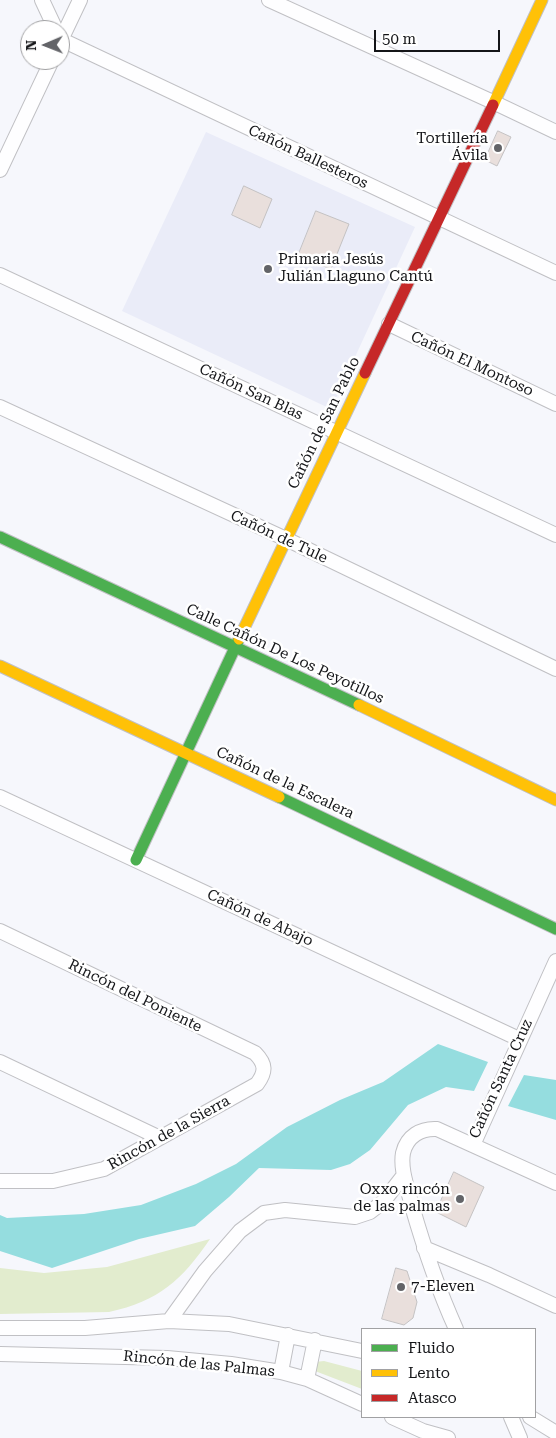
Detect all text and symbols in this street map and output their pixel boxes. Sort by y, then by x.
north arrow [20,20,70,70]
scale bar [376,20,502,52]
text: 50 m [382,30,416,48]
text: N [23,40,39,51]
street label: Cañón Ballesteros [245,121,371,193]
place label: Tortillería Ávila [416,130,488,165]
marker: Tortillería Ávila [492,142,504,154]
place label: Primaria Jesús Julián Llaguno Cantú [278,251,433,286]
marker: Primaria Jesús Julián Llaguno Cantú [262,263,274,275]
street label: Cañón El Montoso [408,328,536,400]
street label: Cañón de San Pablo [284,354,364,492]
street label: Cañón San Blas [196,360,306,424]
street label: Cañón de Tule [228,507,330,567]
street label: Calle Cañón De Los Peyotillos [183,600,387,708]
street label: Cañón de la Escalera [213,743,357,823]
street label: Cañón de Abajo [204,886,316,950]
street label: Rincón del Poniente [65,956,205,1036]
street label: Cañón Santa Cruz [466,1017,536,1141]
street label: Rincón de la Sierra [105,1092,233,1174]
place label: Oxxo rincón de las palmas [353,1181,450,1216]
marker: Oxxo rincón de las palmas [454,1193,466,1205]
place label: 7-Eleven [411,1278,475,1296]
marker: 7-Eleven [395,1281,407,1293]
legend [361,1328,536,1418]
text: Fluido [408,1339,455,1357]
street label: Rincón de las Palmas [122,1347,276,1381]
text: Lento [408,1364,450,1382]
text: Atasco [408,1389,457,1407]

